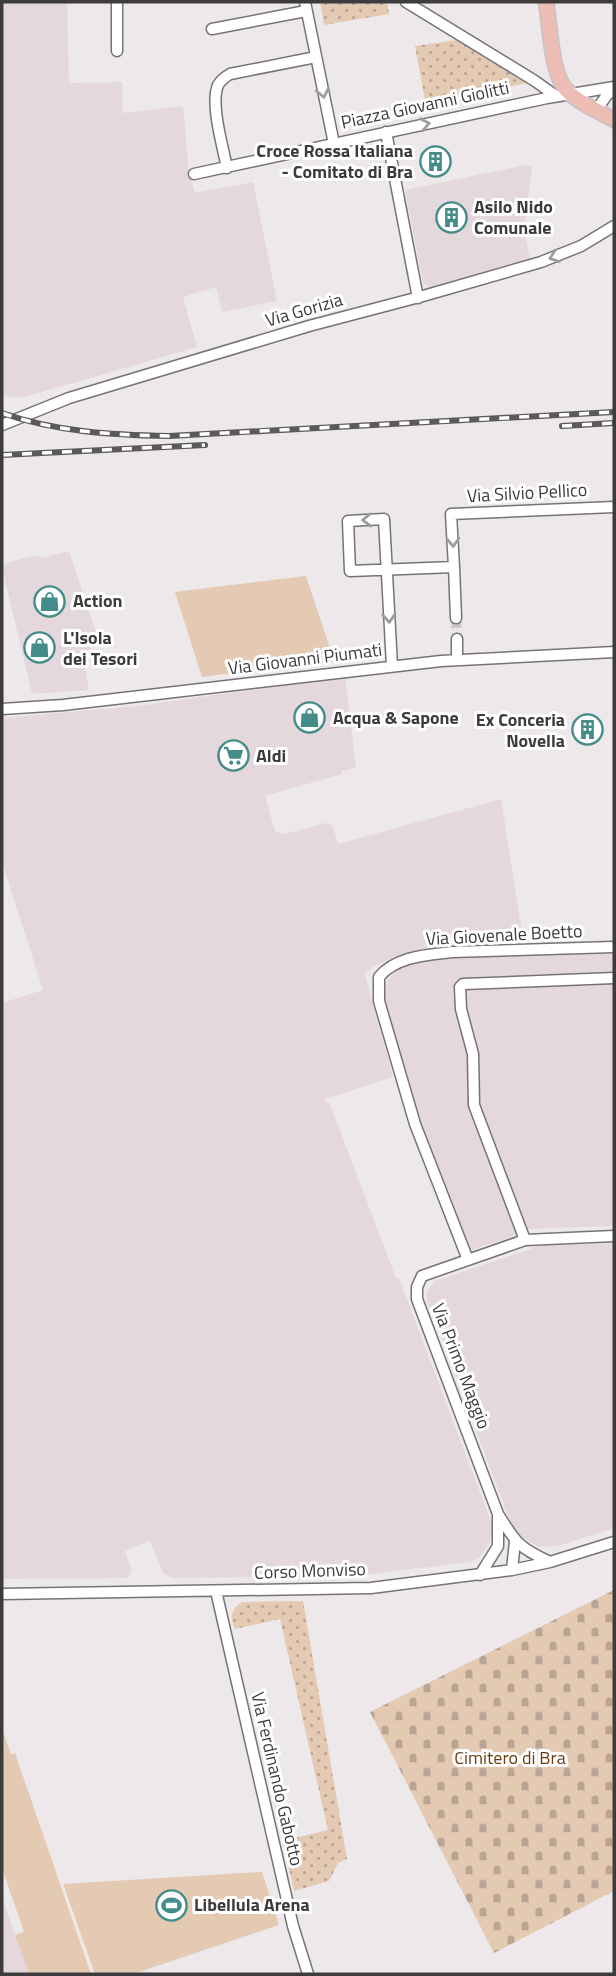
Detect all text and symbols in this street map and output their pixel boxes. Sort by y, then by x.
street label: Piazza Giovanni Giolitti [338,73,512,136]
one-way arrow [315,87,330,99]
one-way arrow [419,118,431,133]
place label: Croce Rossa Italiana - Comitato di Bra [256,137,413,185]
building icon: Croce Rossa Italiana - Comitato di Bra [419,144,453,178]
place label: Asilo Nido Comunale [474,193,553,241]
building icon: Asilo Nido Comunale [434,200,468,234]
one-way arrow [548,249,560,263]
street label: Via Gorizia [262,286,346,333]
street label: Via Silvio Pellico [466,476,588,509]
one-way arrow [362,512,373,527]
one-way arrow [445,537,460,548]
shop icon: Action [33,584,67,618]
place label: Action [73,587,123,614]
one-way arrow [382,613,397,624]
place label: L'Isola dei Tesori [63,624,137,672]
shop icon: L'Isola dei Tesori [23,631,57,665]
street label: Via Giovanni Piumati [226,636,384,681]
shop icon: Acqua & Sapone [293,701,327,735]
place label: Acqua & Sapone [333,704,459,731]
place label: Ex Conceria Novella [476,706,565,754]
building icon: Ex Conceria Novella [571,713,605,747]
supermarket icon: Aldi [216,739,250,773]
place label: Aldi [256,742,286,769]
street label: Via Giovenale Boetto [425,917,583,952]
street label: Via Primo Maggio [425,1299,498,1433]
street label: Corso Monviso [254,1555,366,1586]
street label: Via Ferdinando Gabotto [244,1689,311,1868]
park label: Cimitero di Bra [454,1744,566,1771]
sports icon: Libellula Arena [154,1888,188,1922]
place label: Libellula Arena [194,1891,310,1918]

